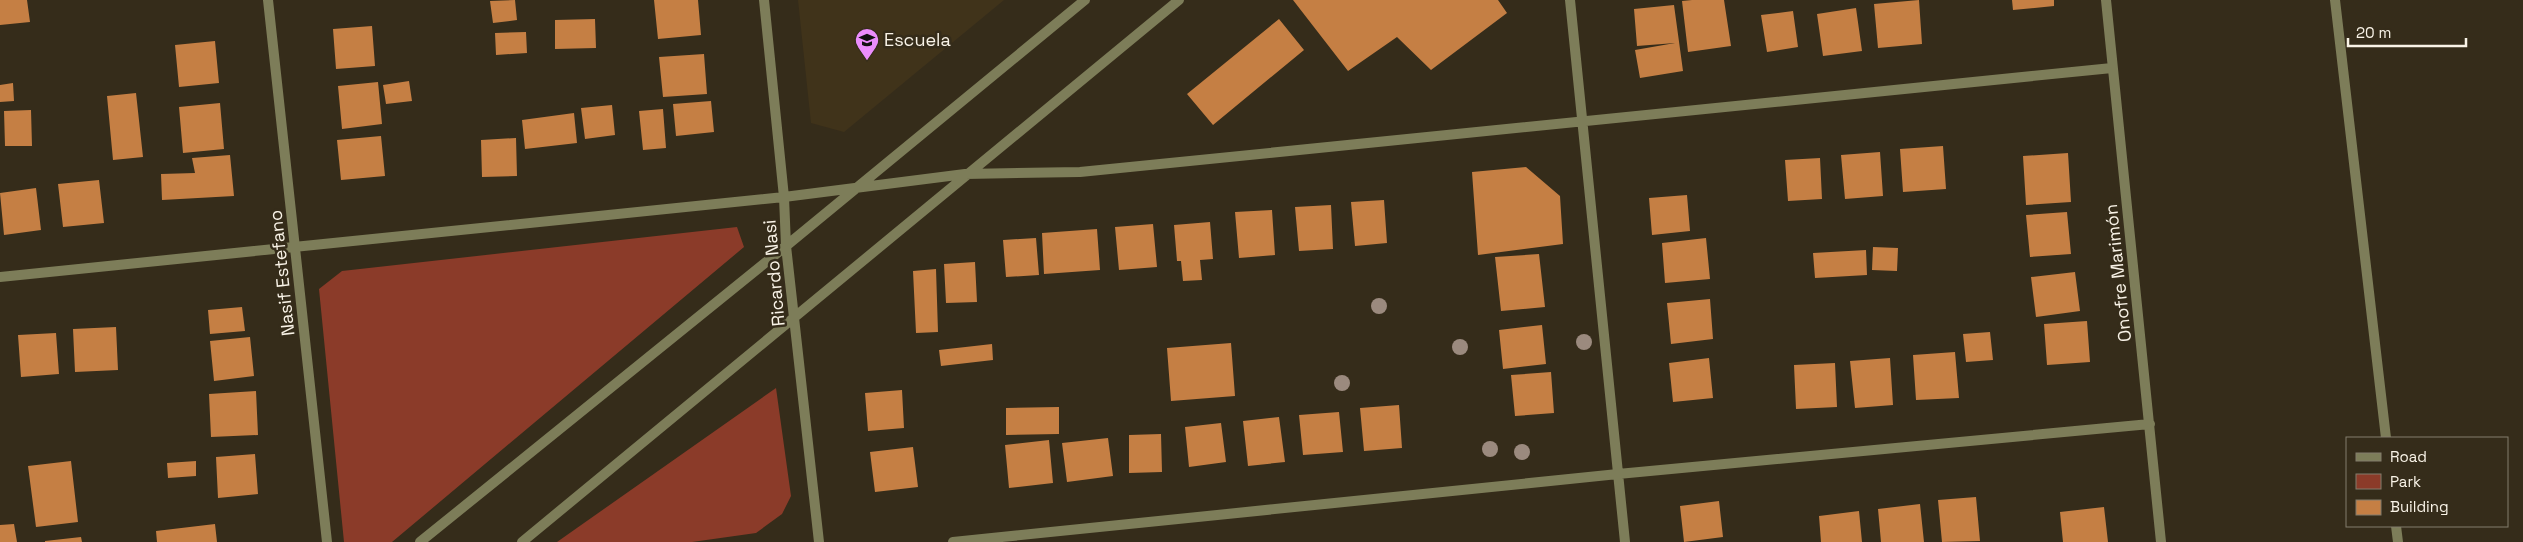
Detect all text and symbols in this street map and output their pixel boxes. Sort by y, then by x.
scale bar [2348,15,2466,47]
text: 20 m [2356,23,2391,42]
school or university icon: Escuela [854,27,880,61]
place label: Escuela [884,28,951,51]
street label: Onofre Marimón [2099,203,2136,343]
street label: Nasif Estefano [263,209,300,337]
street label: Ricardo Nasi [757,219,790,327]
legend [2346,437,2508,527]
text: Road [2390,447,2427,466]
text: Park [2390,472,2421,491]
text: Building [2390,497,2449,516]

